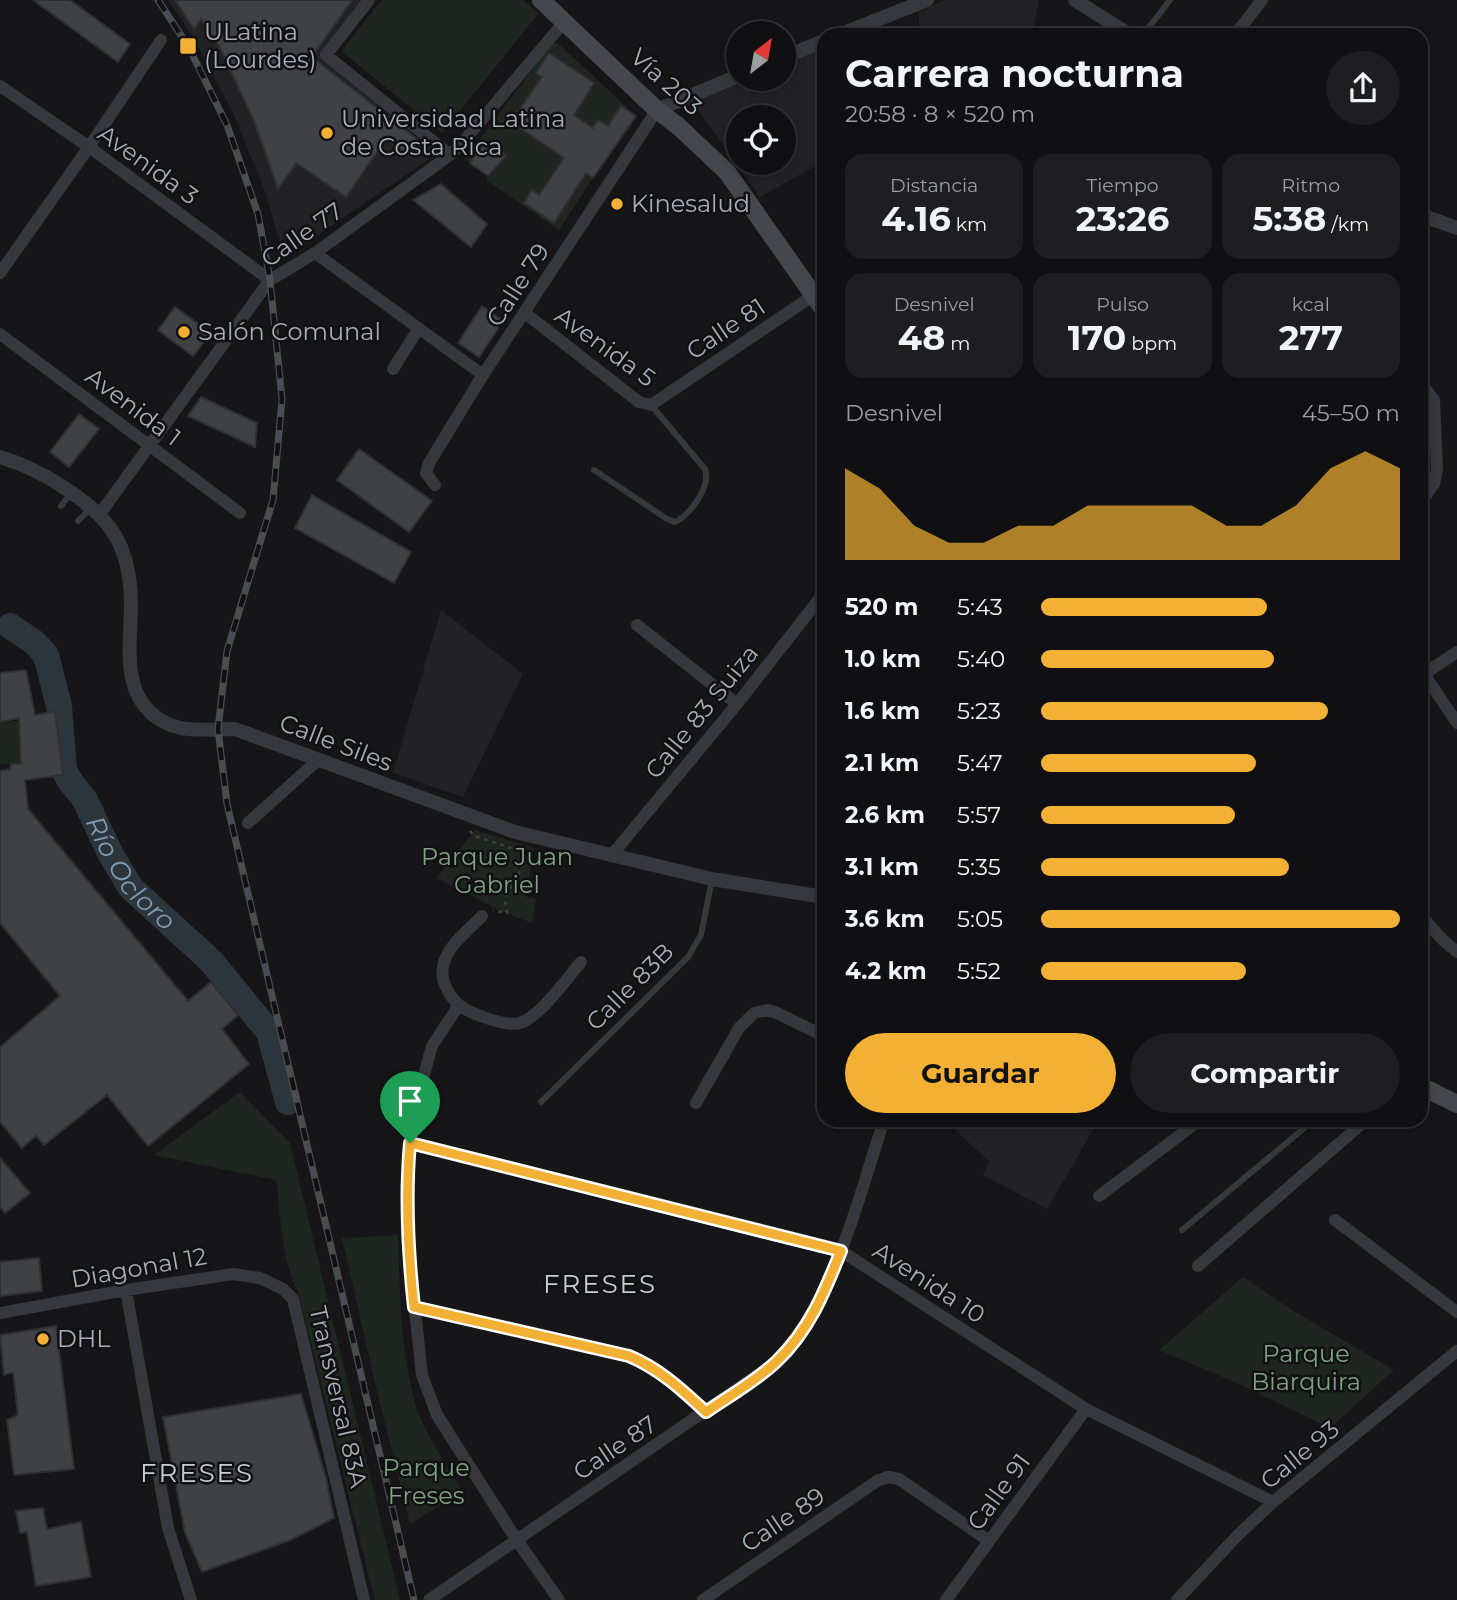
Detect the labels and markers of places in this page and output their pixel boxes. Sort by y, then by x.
place label: ULatina (Lourdes) [204,17,317,74]
marker: ULatina (Lourdes) [178,36,198,56]
place label: Universidad Latina de Costa Rica [341,104,565,161]
marker: Universidad Latina de Costa Rica [319,125,335,141]
place label: Kinesalud [631,189,750,218]
marker: Kinesalud [609,196,625,212]
place label: Salón Comunal [198,317,381,346]
marker: Salón Comunal [176,324,192,340]
pin [380,1071,440,1143]
place label: DHL [57,1324,110,1353]
marker: DHL [35,1331,51,1347]

